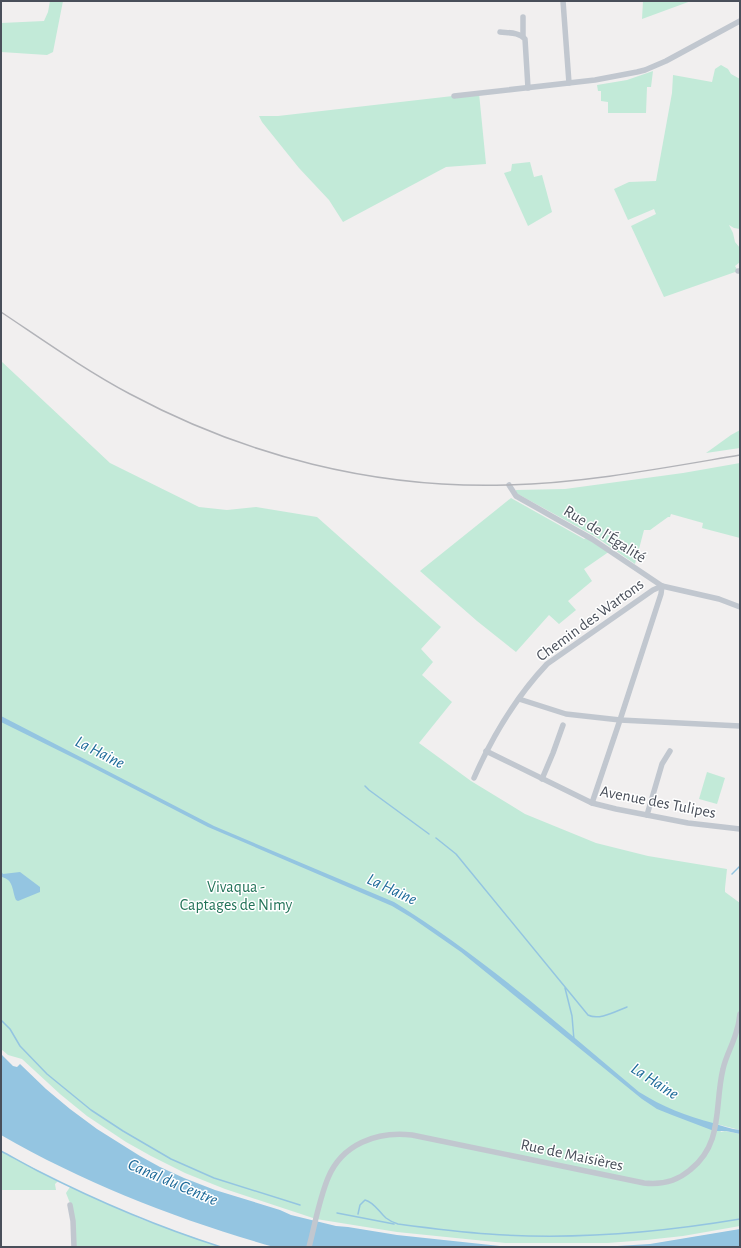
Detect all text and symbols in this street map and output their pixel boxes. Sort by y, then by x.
street label: Rue de l'Égalité [561,501,650,566]
street label: Chemin des Wartons [533,576,647,664]
water label: La Haine [73,732,127,772]
street label: Avenue des Tulipes [599,783,717,821]
water label: La Haine [364,870,420,908]
park label: Vivaqua - Captages de Nimy [180,879,292,914]
water label: La Haine [628,1059,682,1103]
street label: Rue de Maisières [519,1136,625,1174]
water label: Canal du Centre [126,1155,220,1209]

